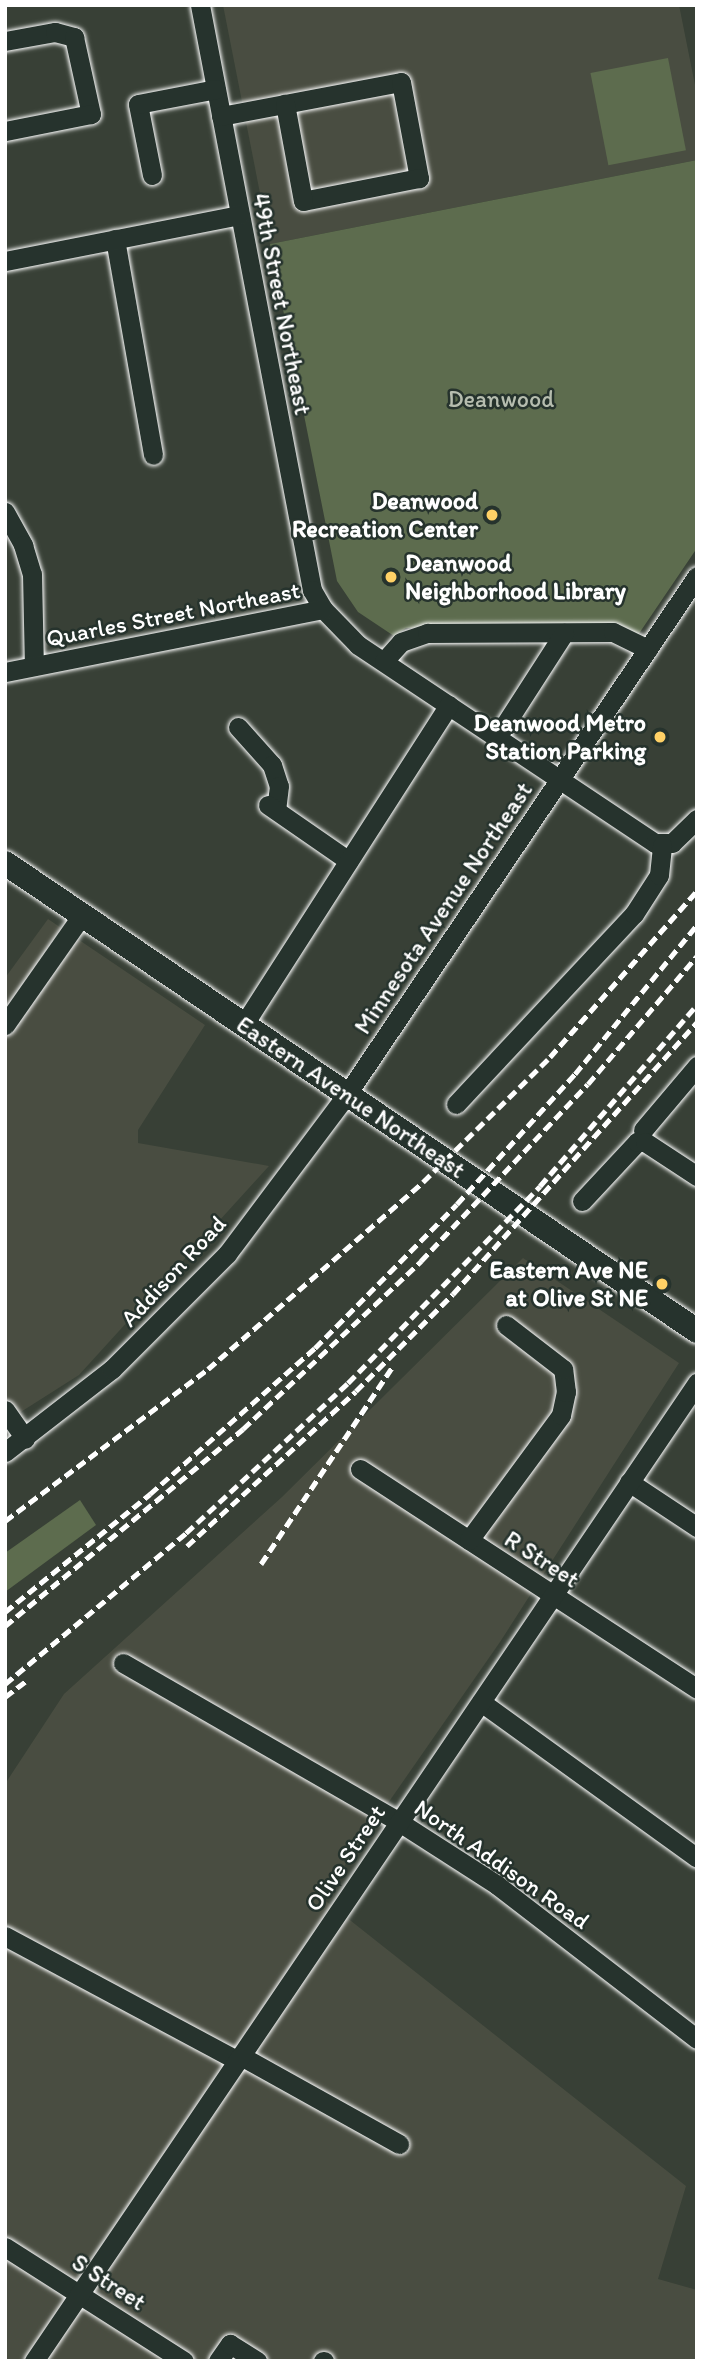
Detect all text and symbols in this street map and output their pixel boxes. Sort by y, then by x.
street label: 49th Street Northeast [246,190,318,418]
park label: Deanwood [448,385,554,413]
place label: Deanwood Recreation Center [291,487,478,543]
marker: Deanwood Recreation Center [484,507,500,523]
place label: Deanwood Neighborhood Library [405,549,625,605]
marker: Deanwood Neighborhood Library [383,569,399,585]
street label: Quarles Street Northeast [43,575,303,653]
place label: Deanwood Metro Station Parking [473,709,646,765]
marker: Deanwood Metro Station Parking [652,729,668,745]
street label: Minnesota Avenue Northeast [348,777,538,1039]
street label: Eastern Avenue Northeast [231,1010,471,1184]
street label: Addison Road [114,1210,232,1332]
place label: Eastern Ave NE at Olive St NE [490,1256,648,1312]
marker: Eastern Ave NE at Olive St NE [654,1276,670,1292]
street label: R Street [499,1524,585,1594]
street label: North Addison Road [409,1793,595,1935]
street label: Olive Street [299,1800,391,1916]
street label: S Street [67,2248,151,2316]

